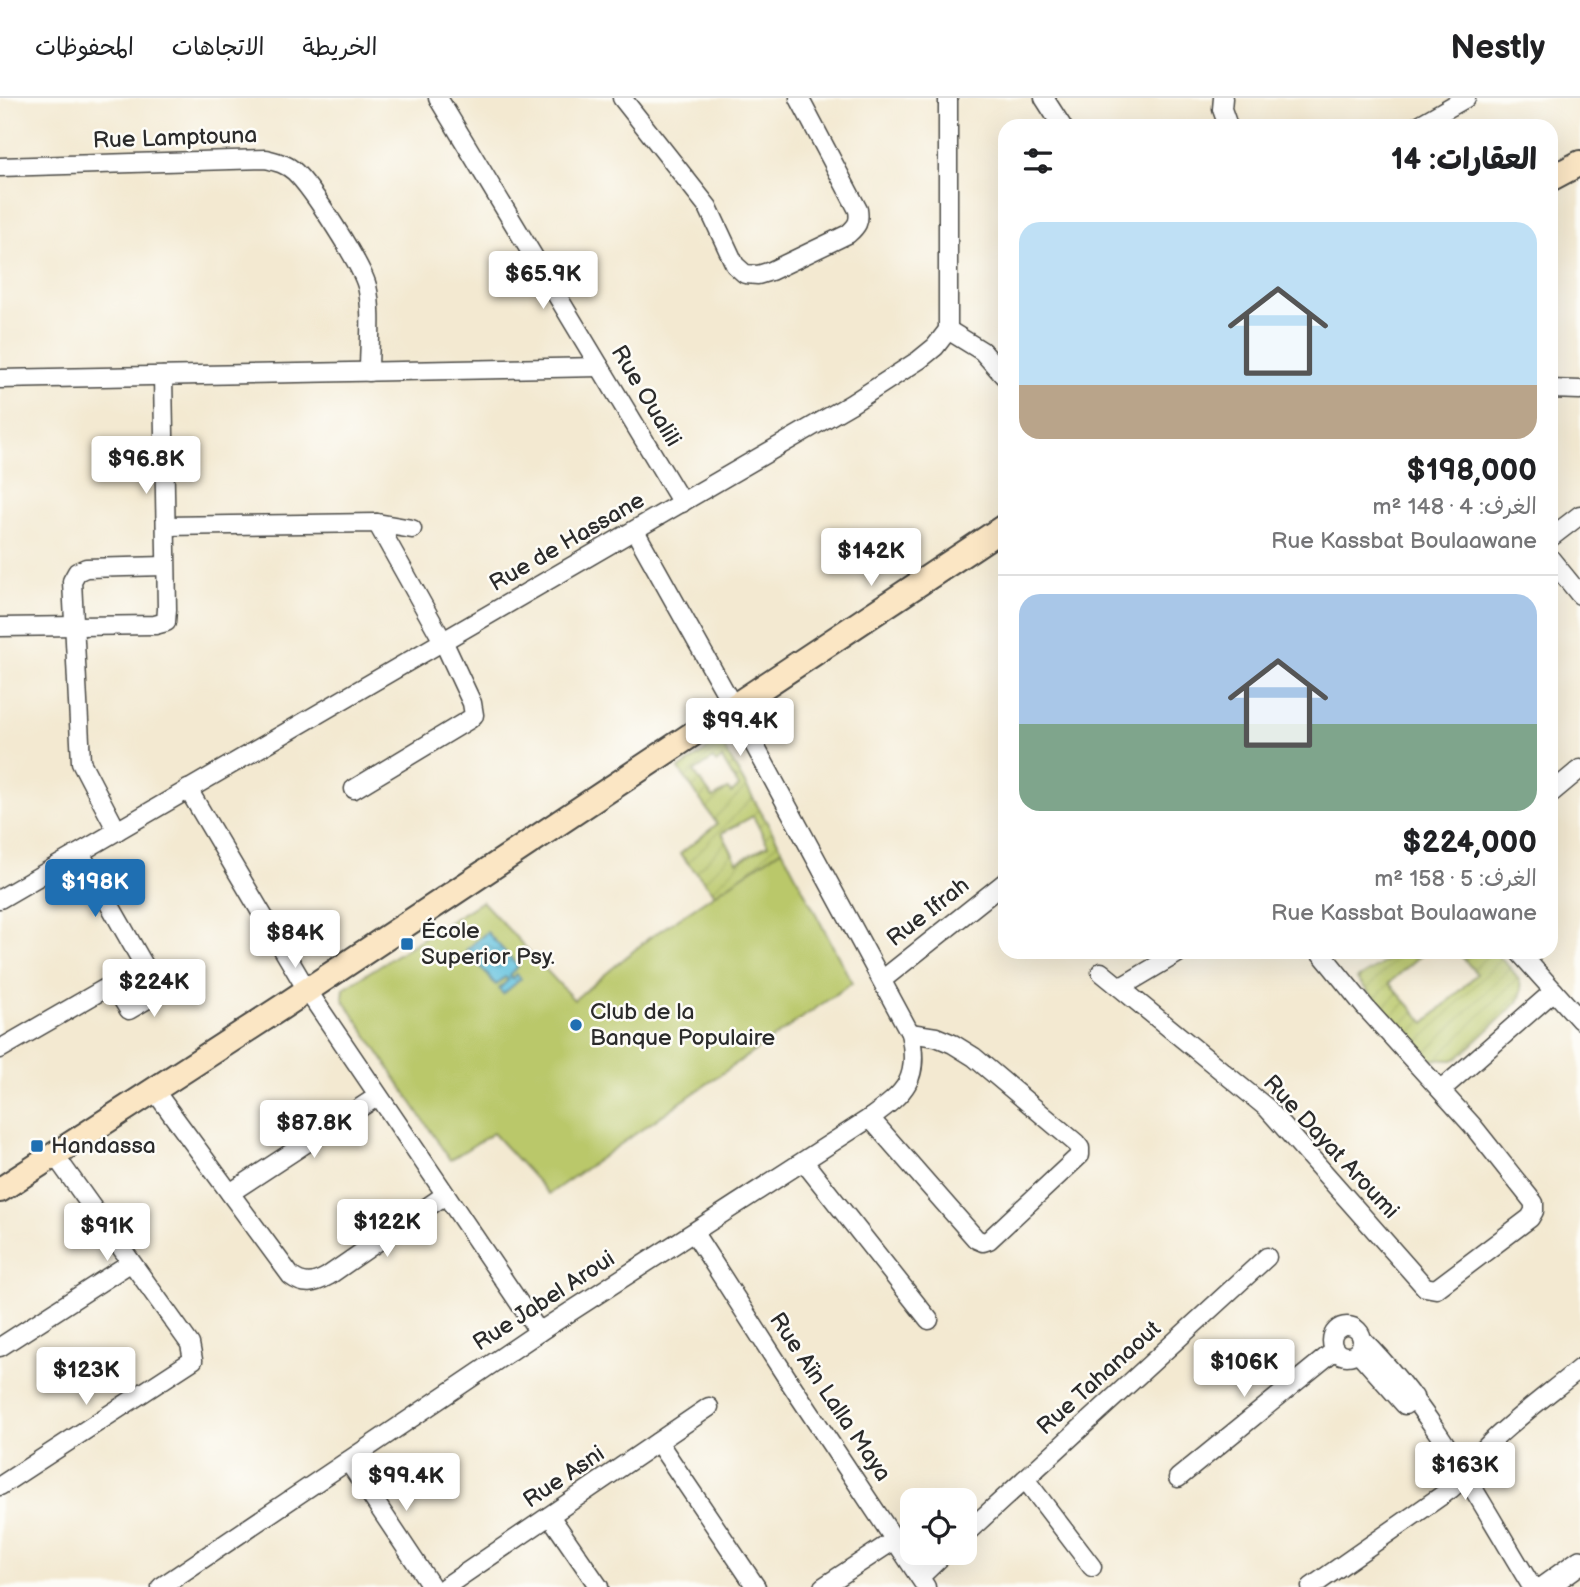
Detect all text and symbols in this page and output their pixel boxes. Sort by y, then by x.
text: Nestly [1451,28,1545,68]
text: المحفوظات [35,33,134,62]
text: الاتجاهات [172,33,265,62]
text: الخريطة [303,33,377,62]
street label: Rue Lamptouna [92,121,258,155]
icon: filters [1019,142,1057,180]
text: العقارات: 14 [1391,142,1537,178]
pin: $65.9K [486,252,600,311]
text: $65.9K [505,260,581,288]
icon: home [1215,268,1341,394]
street label: Rue Oualili [605,340,687,452]
pin: $96.8K [89,436,203,496]
text: $96.8K [107,445,185,473]
text: $198,000 [1406,453,1537,489]
street label: Rue de Hassane [485,486,649,598]
text: الغرف: 4 · 148 m² [1373,493,1537,521]
text: Rue Kassbat Boulaawane [1271,527,1537,555]
pin: $142K [822,528,920,588]
text: $142K [837,537,905,565]
icon: home [1215,640,1341,766]
pin: $99.4K [683,698,797,758]
text: $99.4K [702,707,778,735]
text: $224,000 [1402,825,1537,861]
pin: $198K [46,860,144,919]
text: الغرف: 5 · 158 m² [1374,865,1537,893]
text: $198K [61,868,129,896]
street label: Rue Ifrah [881,871,975,953]
text: Rue Kassbat Boulaawane [1271,899,1537,927]
pin: $84K [254,910,336,970]
place label: École Superior Psy. [421,917,555,971]
text: $84K [266,919,324,947]
marker: École Superior Psy. [399,936,415,952]
pin: $224K [105,960,203,1019]
text: $224K [118,968,190,996]
place label: Club de la Banque Populaire [590,998,775,1052]
marker: Club de la Banque Populaire [568,1017,584,1033]
street label: Rue Dayat Aroumi [1257,1069,1405,1225]
pin: $87.8K [257,1100,371,1160]
text: $87.8K [276,1109,352,1137]
place label: Handassa [51,1132,156,1160]
marker: Handassa [29,1138,45,1154]
pin: $122K [338,1200,436,1259]
pin: $91K [66,1204,148,1263]
text: $122K [353,1208,421,1236]
text: $91K [80,1212,134,1240]
street label: Rue Jabel Aroui [468,1245,620,1357]
street label: Rue Aïn Lalla Maya [763,1307,897,1487]
street label: Rue Tahanaout [1031,1315,1167,1441]
pin: $106K [1195,1340,1293,1399]
pin: $123K [37,1348,135,1407]
text: $106K [1210,1348,1278,1376]
text: $123K [52,1356,120,1384]
street label: Rue Asni [518,1440,610,1514]
pin: $163K [1416,1442,1514,1502]
text: $163K [1431,1451,1499,1479]
pin: $99.4K [349,1454,463,1513]
text: $99.4K [368,1462,444,1490]
map controls [900,1488,977,1565]
button: locate [900,1488,977,1565]

